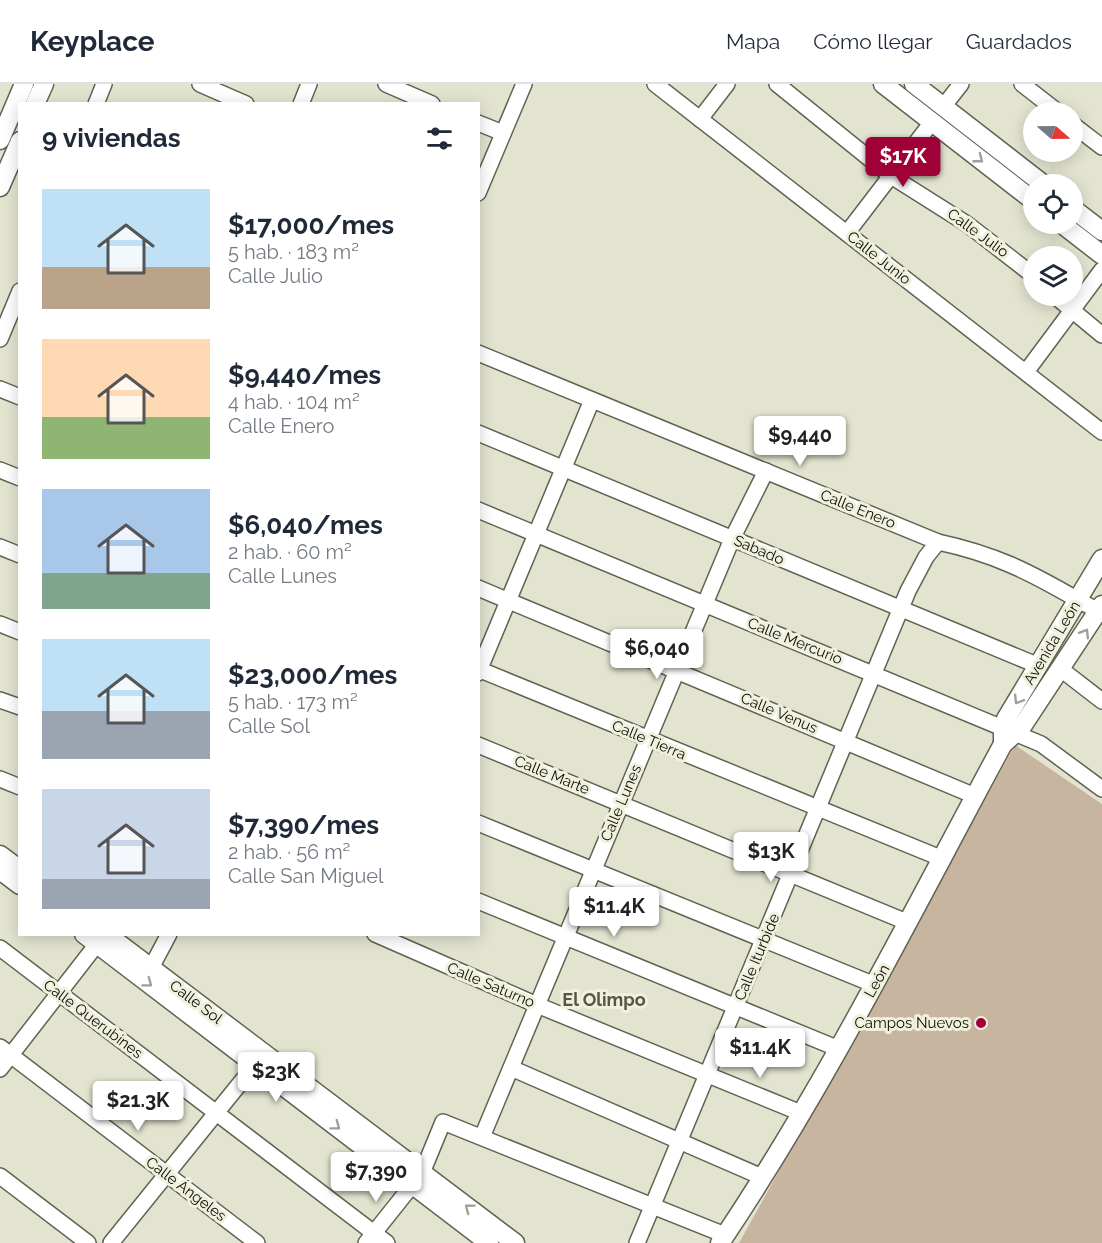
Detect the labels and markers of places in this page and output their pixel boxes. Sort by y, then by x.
pin: $17K [867,137,939,188]
pin: $9,440 [751,416,849,467]
pin: $6,040 [608,629,706,680]
pin: $13K [735,832,807,883]
pin: $11.4K [565,887,663,938]
place label: Campos Nuevos [855,1014,969,1032]
marker: Campos Nuevos [974,1016,988,1030]
pin: $11.4K [711,1028,809,1079]
pin: $23K [240,1052,312,1103]
pin: $21.3K [89,1081,187,1132]
pin: $7,390 [327,1152,425,1203]

